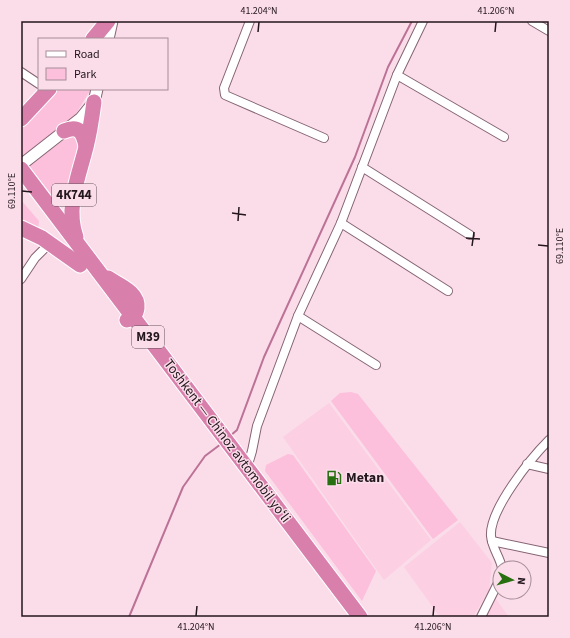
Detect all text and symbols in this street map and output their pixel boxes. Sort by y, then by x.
text: 41.204°N [240,4,278,18]
text: 41.206°N [477,4,515,18]
legend [38,38,168,90]
text: Road [74,46,100,63]
text: Park [74,66,96,83]
text: 69.110°E [5,173,19,209]
road number: 4К744 [52,184,96,206]
text: 69.110°E [553,228,567,264]
road number: M39 [132,326,164,348]
street label: Toshkent — Chinoz avtomobil yoʻli [159,355,295,527]
place label: Metan [346,468,384,488]
fuel station icon: Metan [325,469,343,487]
north arrow [492,560,532,600]
text: N [514,577,529,585]
text: 41.204°N [177,620,215,634]
text: 41.206°N [414,620,452,634]

